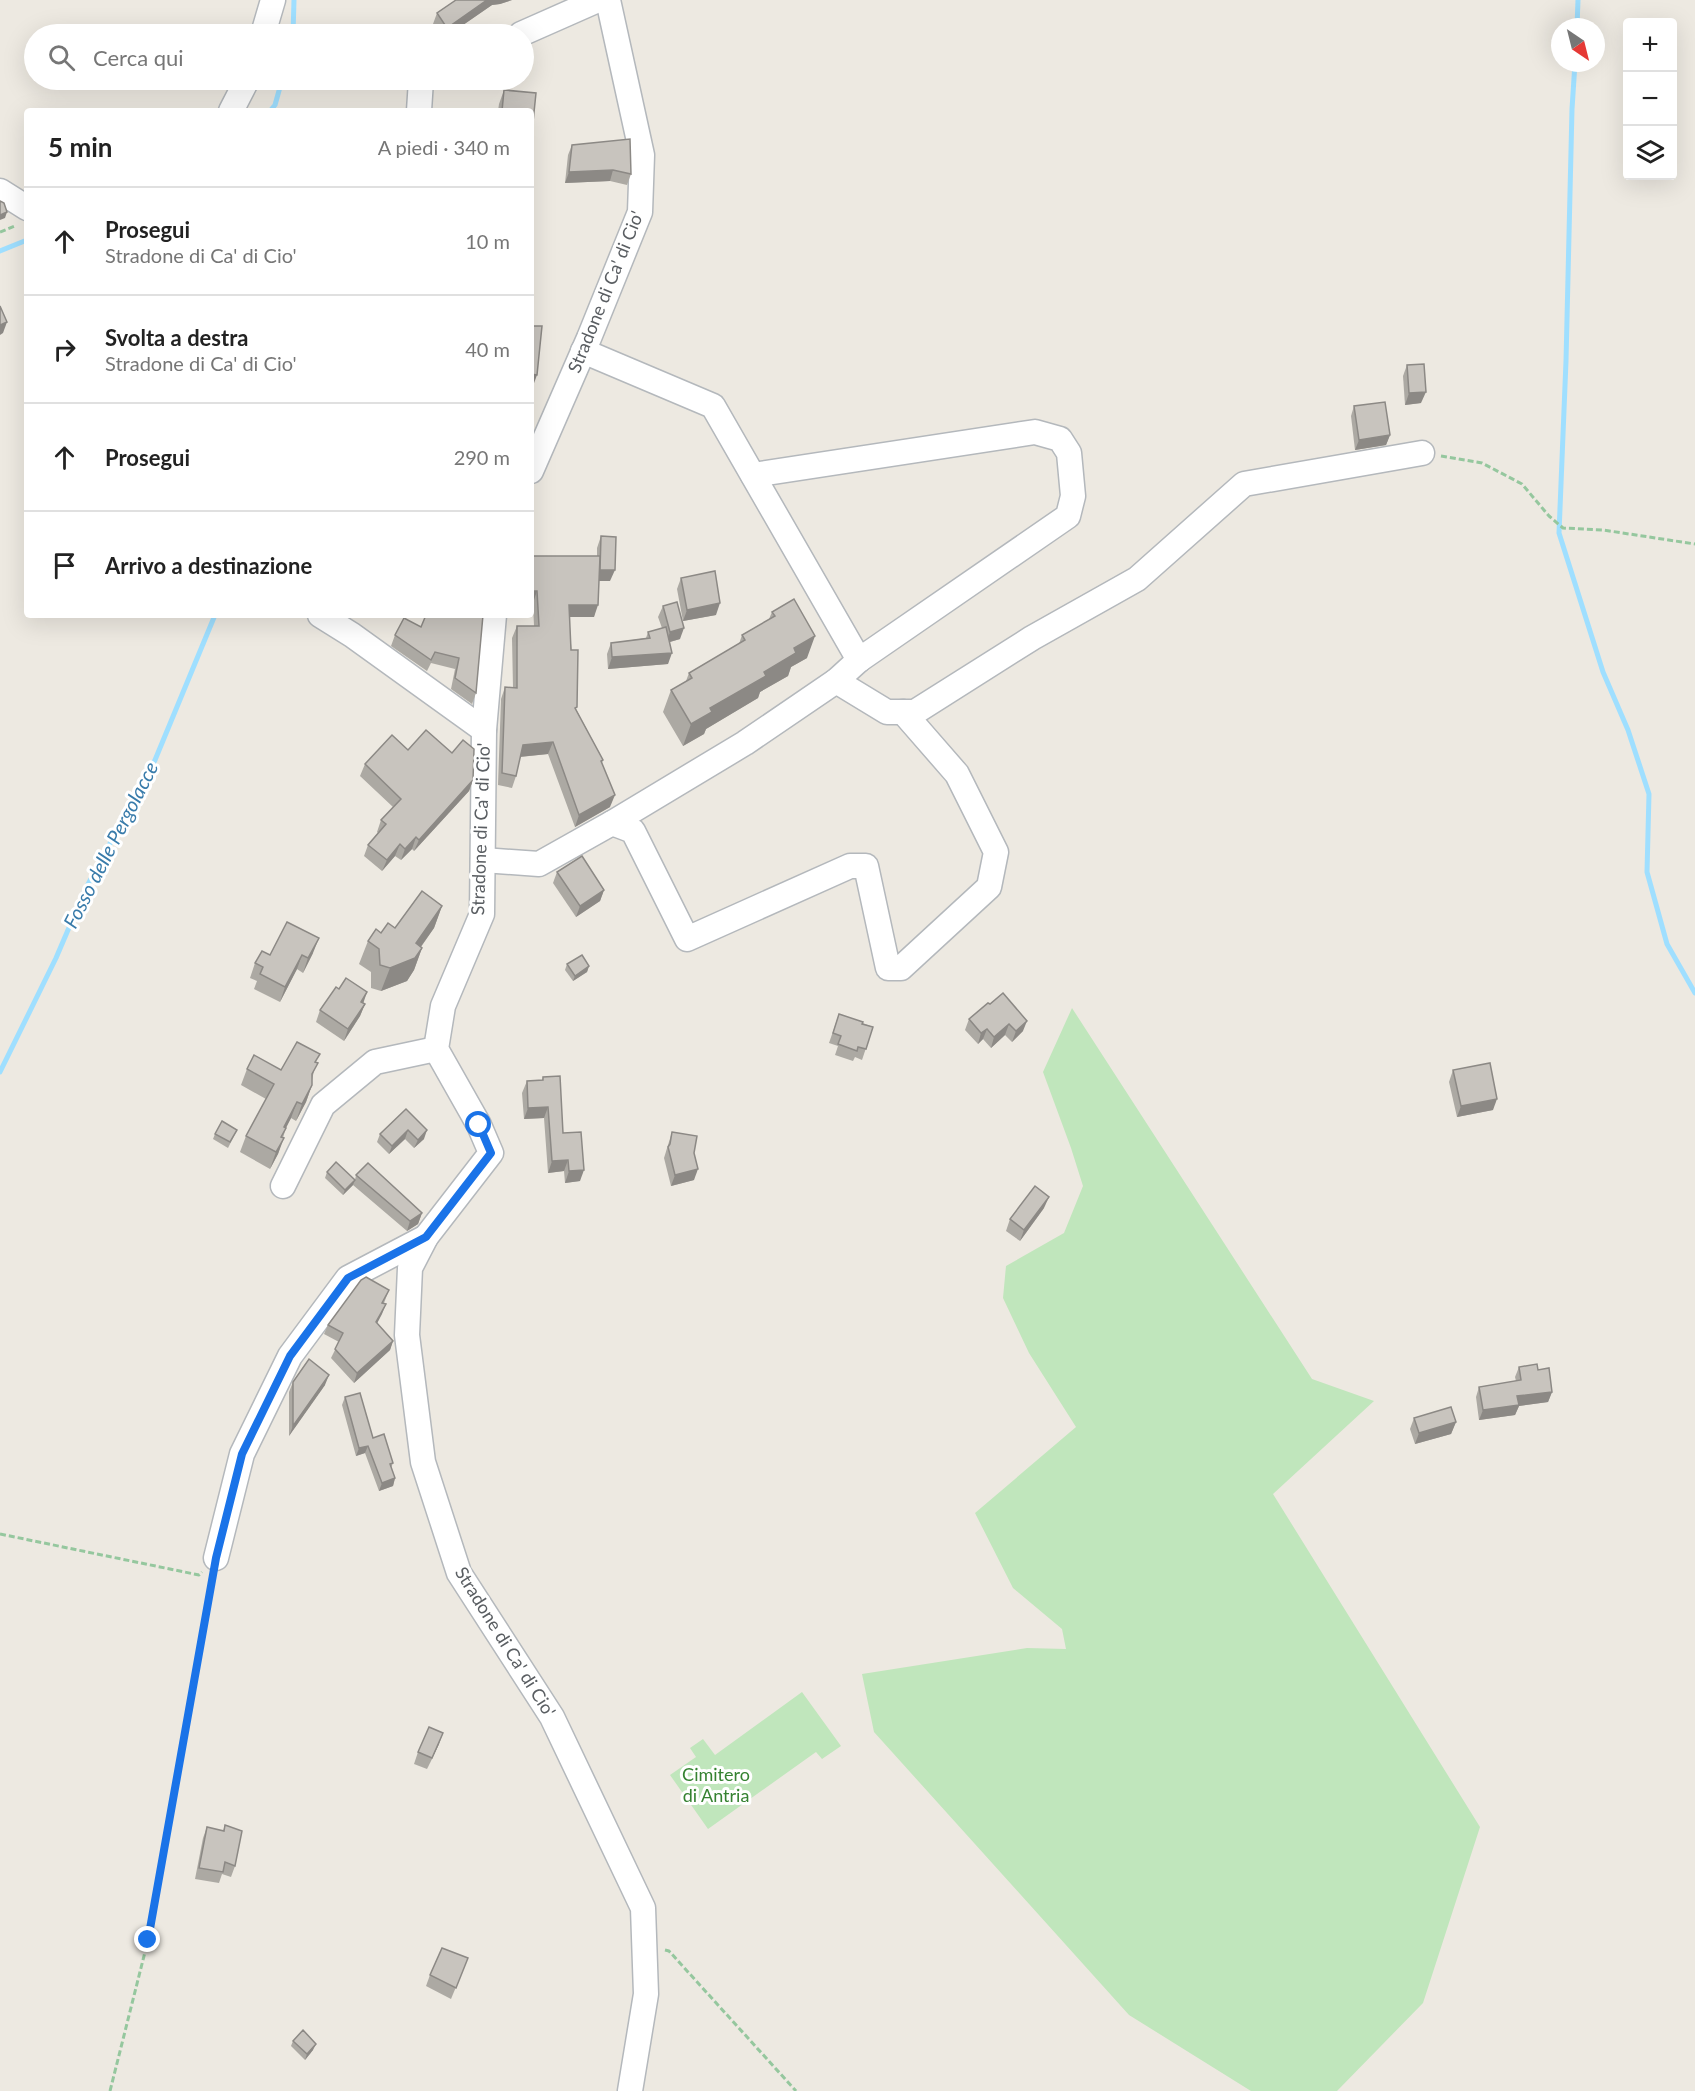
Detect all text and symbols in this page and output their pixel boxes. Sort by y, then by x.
north arrow [1551,18,1605,72]
map controls [1623,18,1677,180]
button: + [1623,18,1677,72]
search box [24,24,534,90]
icon: search [45,41,78,74]
text: Cerca qui [93,44,184,71]
button: − [1623,72,1677,126]
button: layers [1623,126,1677,180]
text: 5 min [48,131,112,163]
text: A piedi · 340 m [378,135,510,159]
street label: Stradone di Ca' di Cio' [563,208,648,376]
text: Prosegui [105,216,190,243]
icon: ahead [48,225,81,258]
text: 10 m [465,229,510,253]
text: Stradone di Ca' di Cio' [105,243,297,267]
text: Svolta a destra [105,324,248,351]
icon: right [48,333,81,366]
text: 40 m [465,337,510,361]
text: Stradone di Ca' di Cio' [105,351,297,375]
icon: ahead [48,441,81,474]
text: Prosegui [105,444,190,471]
text: 290 m [454,445,510,469]
icon: arrive [48,549,81,582]
text: Arrivo a destinazione [105,552,312,579]
street label: Stradone di Ca' di Cio' [466,742,494,916]
water label: Fosso delle Pergolacce [58,757,162,932]
route start [465,1111,491,1137]
street label: Stradone di Ca' di Cio' [451,1562,561,1720]
park label: Cimitero di Antria [682,1763,750,1806]
route end [134,1926,160,1952]

